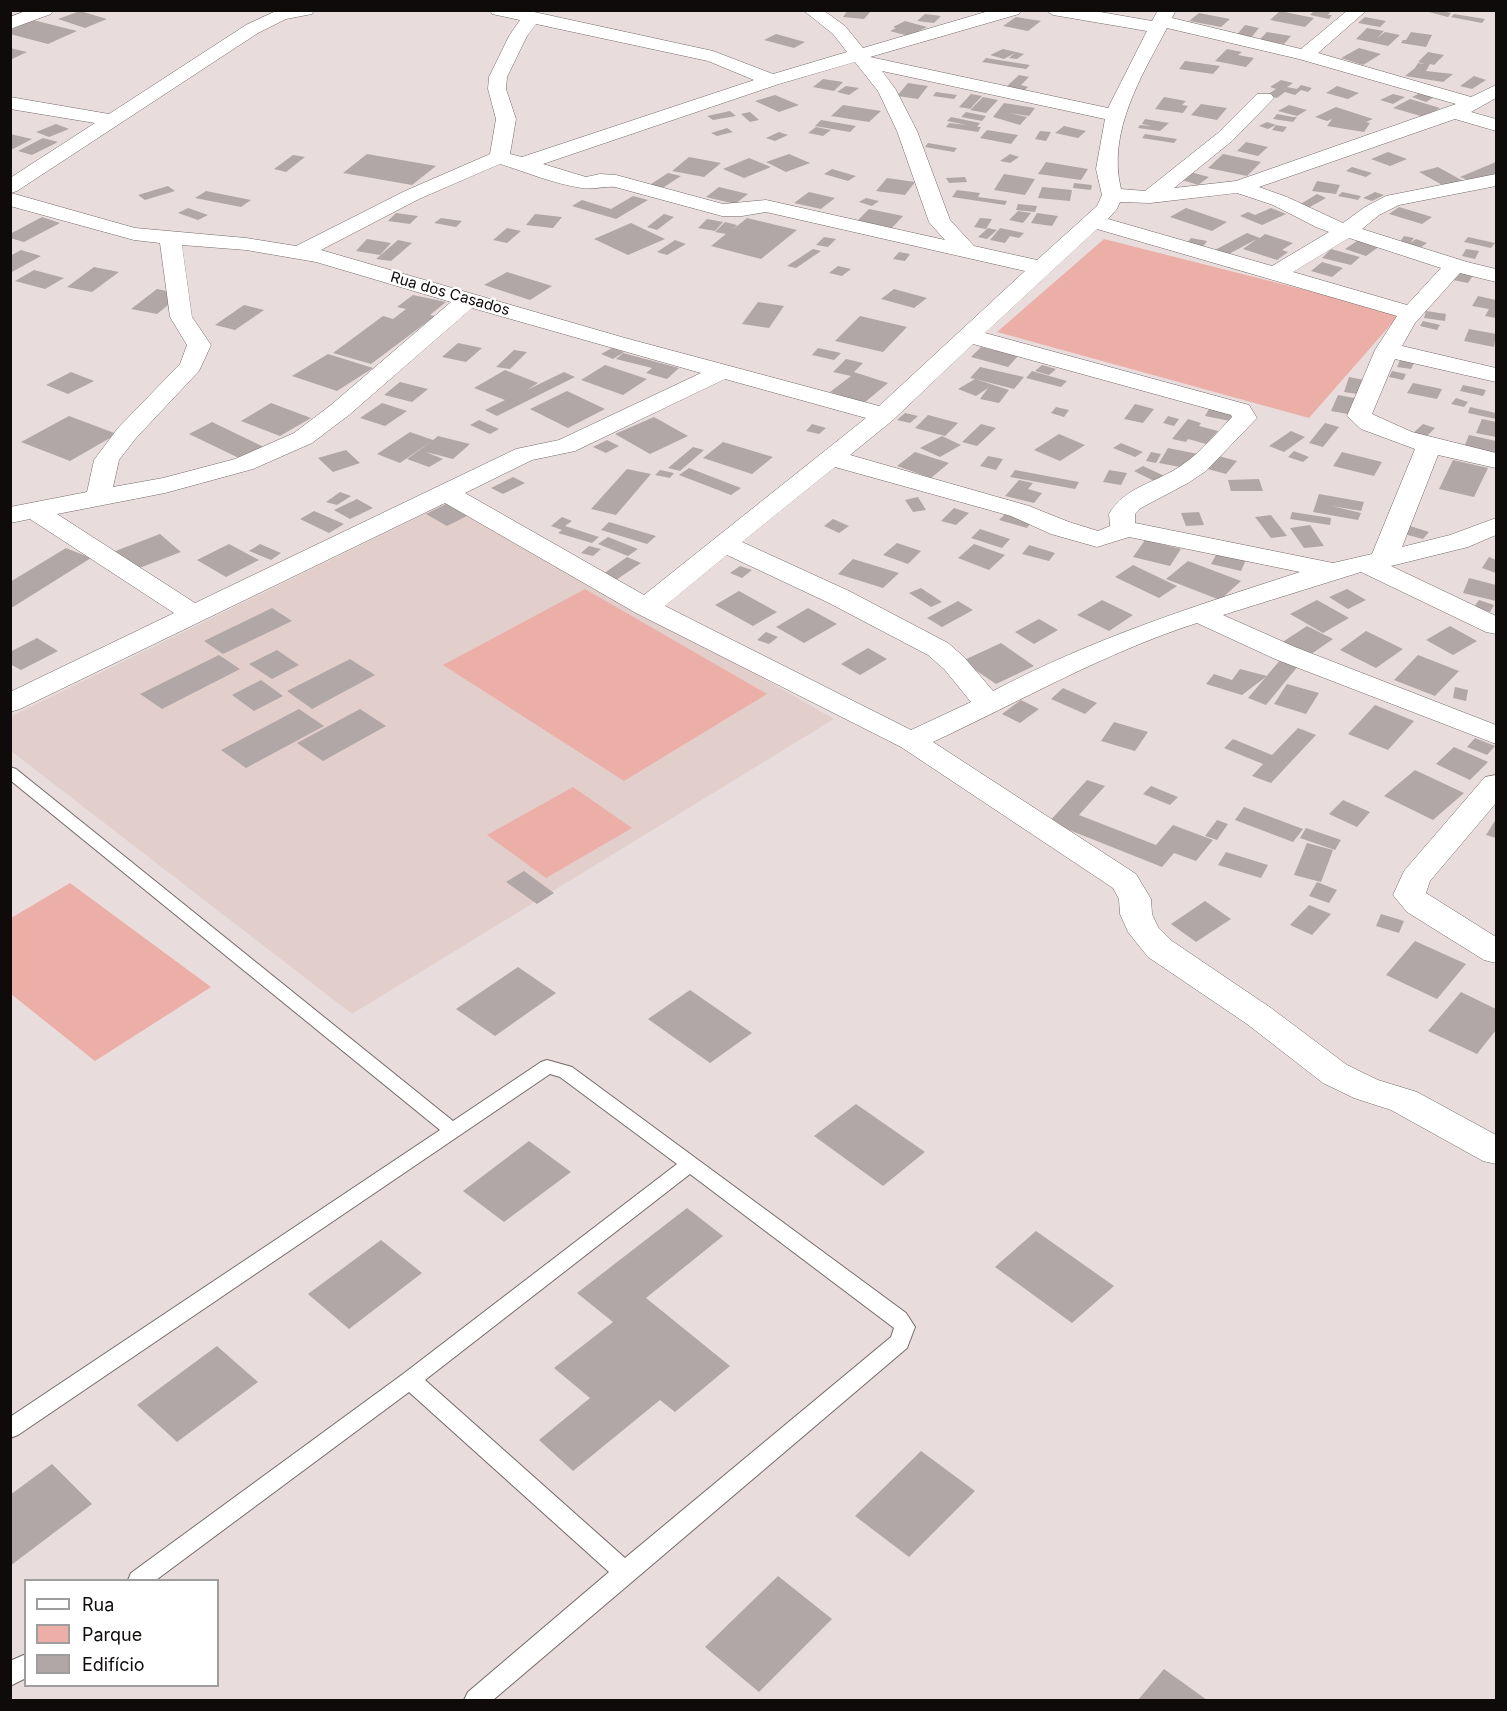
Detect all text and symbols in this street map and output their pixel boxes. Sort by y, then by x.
street label: Rua dos Casados [388,268,512,320]
legend [24,1579,219,1687]
text: Rua [82,1594,114,1615]
text: Parque [82,1624,142,1645]
text: Edifício [82,1654,145,1675]

